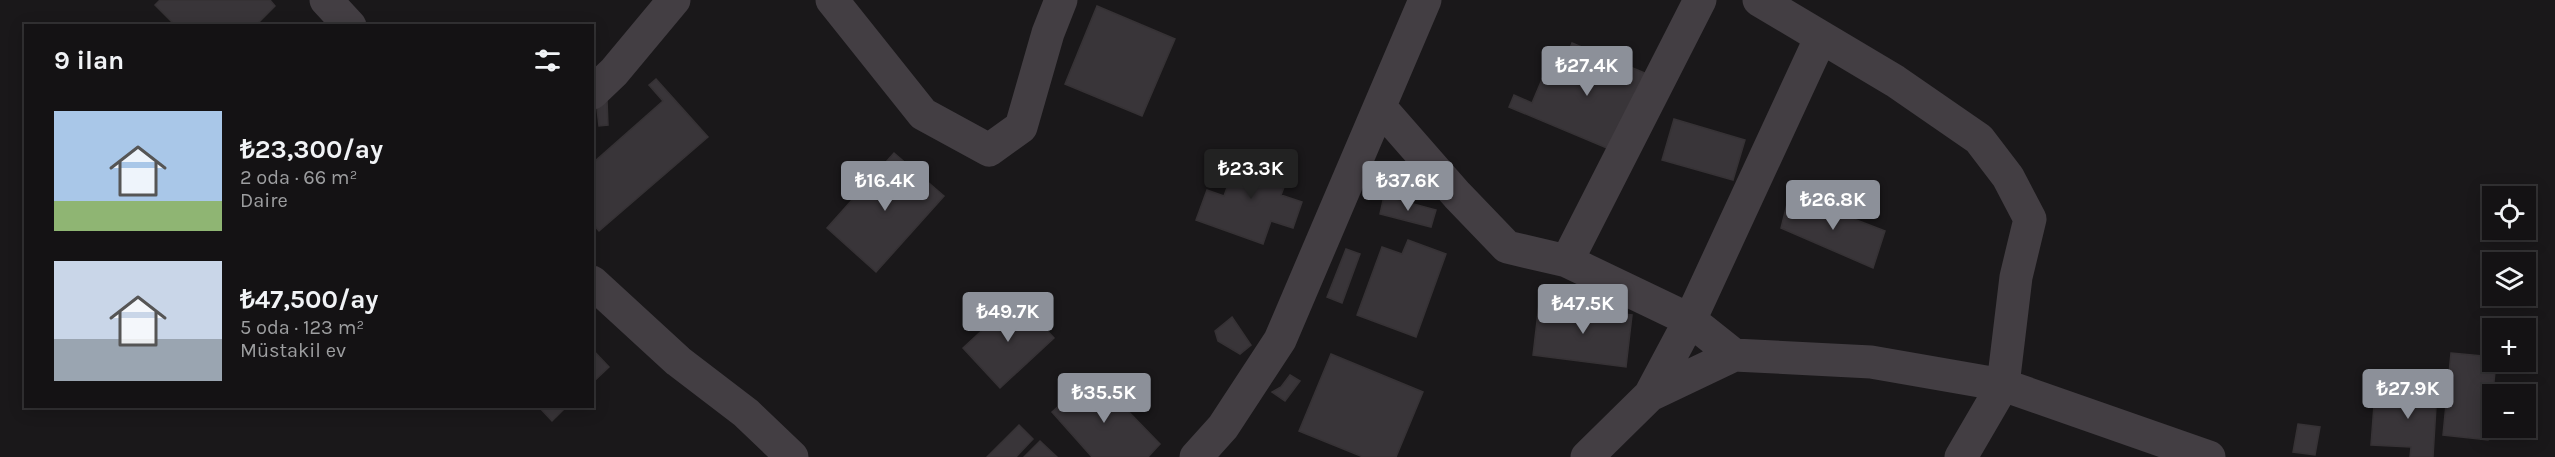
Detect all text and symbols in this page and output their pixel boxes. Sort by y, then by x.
icon: filters [531,44,564,77]
text: 9 ilan [54,45,124,76]
pin: ₺27.4K [1538,46,1636,97]
text: ₺27.4K [1556,54,1618,77]
text: ₺23,300/ay [240,134,383,165]
icon: home [102,135,174,207]
pin: ₺23.3K [1202,149,1300,200]
text: ₺23.3K [1218,157,1284,180]
pin: ₺16.4K [836,161,934,212]
pin: ₺37.6K [1359,161,1457,212]
text: 2 oda · 66 m² [240,166,358,189]
text: ₺16.4K [855,169,915,192]
text: ₺37.6K [1376,169,1440,192]
pin: ₺26.8K [1784,180,1882,231]
map controls [2482,186,2536,438]
button: locate [2482,186,2536,240]
text: ₺26.8K [1800,188,1866,211]
text: Daire [240,189,288,212]
button: layers [2482,252,2536,306]
text: ₺47,500/ay [240,284,378,315]
pin: ₺47.5K [1534,284,1632,335]
icon: home [102,285,174,357]
pin: ₺49.7K [959,292,1057,343]
text: ₺47.5K [1552,292,1614,315]
text: ₺49.7K [977,300,1039,323]
text: 5 oda · 123 m² [240,316,364,339]
button: + [2482,318,2536,372]
text: Müstakil ev [240,339,346,362]
pin: ₺27.9K [2359,369,2457,420]
pin: ₺35.5K [1055,373,1153,424]
text: ₺27.9K [2376,377,2440,400]
text: ₺35.5K [1072,381,1136,404]
button: − [2482,384,2536,438]

